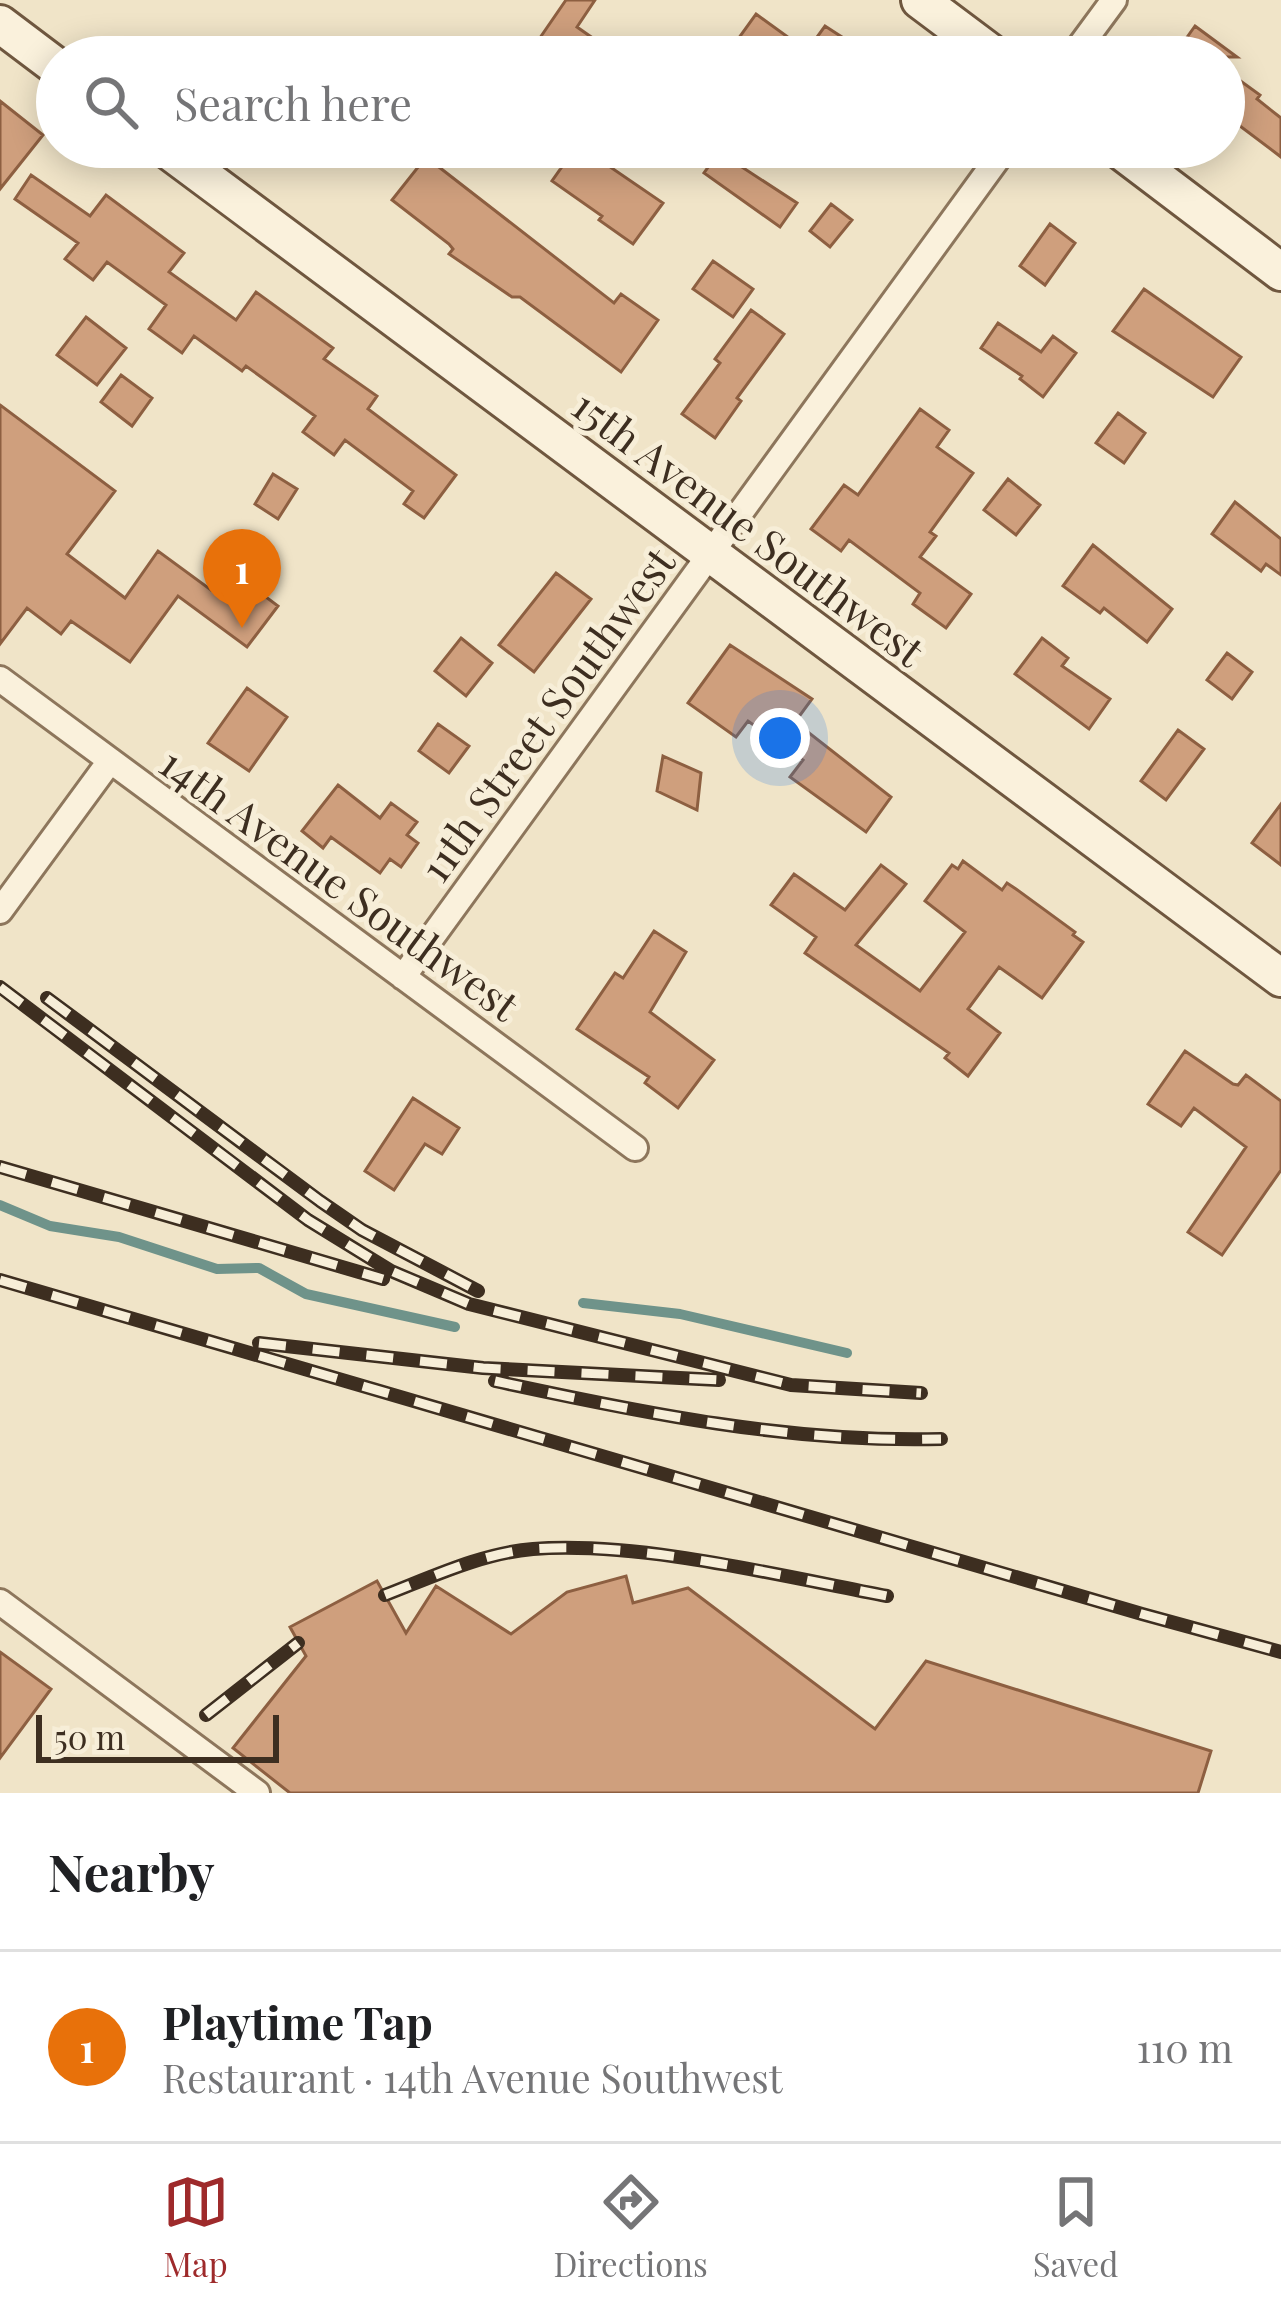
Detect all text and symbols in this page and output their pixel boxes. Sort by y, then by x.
search box [36,36,1245,168]
icon: search [78,69,144,135]
text: Search here [174,72,412,132]
street label: 15th Avenue Southwest [562,376,937,678]
pin: 1 [203,529,281,628]
street label: 11th Street Southwest [406,535,687,892]
your location [750,708,810,768]
street label: 14th Avenue Southwest [150,734,531,1033]
scale bar [36,1709,279,1762]
text: 50 m [54,1714,125,1758]
text: Nearby [48,1837,214,1905]
text: Playtime Tap [162,1991,433,2051]
text: 1 [80,2021,94,2073]
text: 110 m [1136,2021,1233,2073]
text: Restaurant · 14th Avenue Southwest [162,2051,783,2103]
tab: Map [163,2169,229,2285]
tab: Directions [554,2169,708,2285]
tab: Saved [1033,2169,1119,2285]

